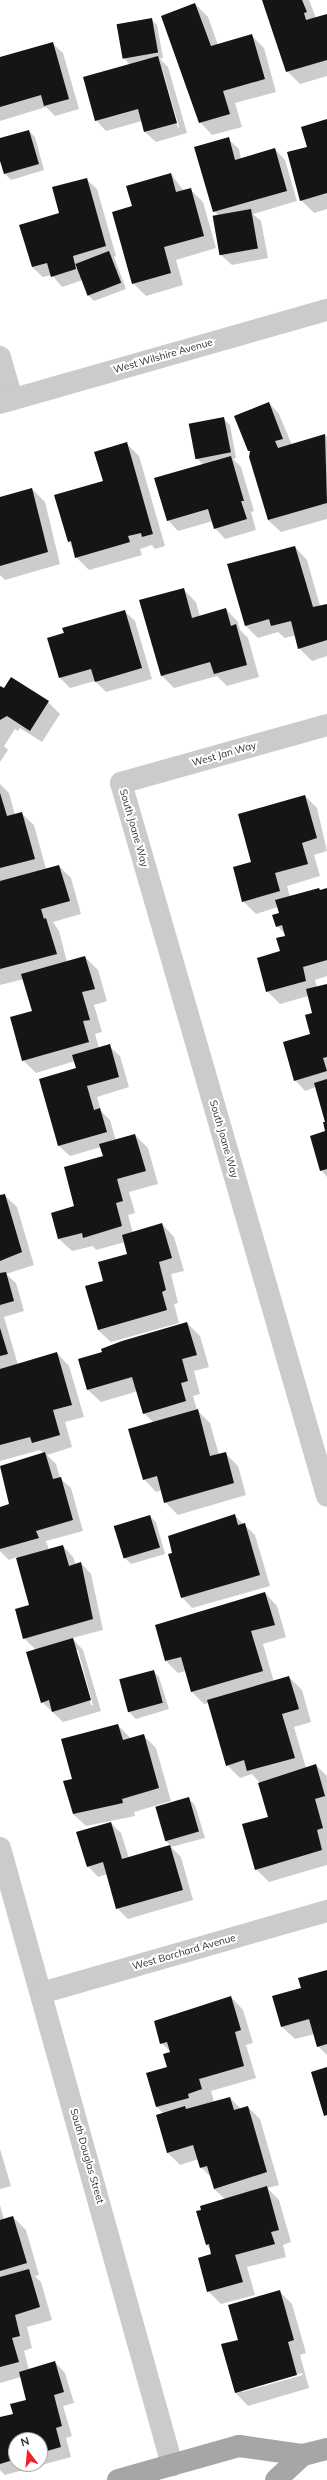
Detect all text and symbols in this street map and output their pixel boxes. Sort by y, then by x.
street label: West Wilshire Avenue [112,336,214,376]
street label: West Jan Way [190,739,258,769]
street label: South Joane Way [117,788,151,868]
street label: South Joane Way [207,1099,241,1179]
street label: West Borchard Avenue [131,1932,237,1972]
street label: South Douglas Street [68,2107,106,2205]
north arrow [8,2432,48,2472]
text: N [19,2434,31,2449]

